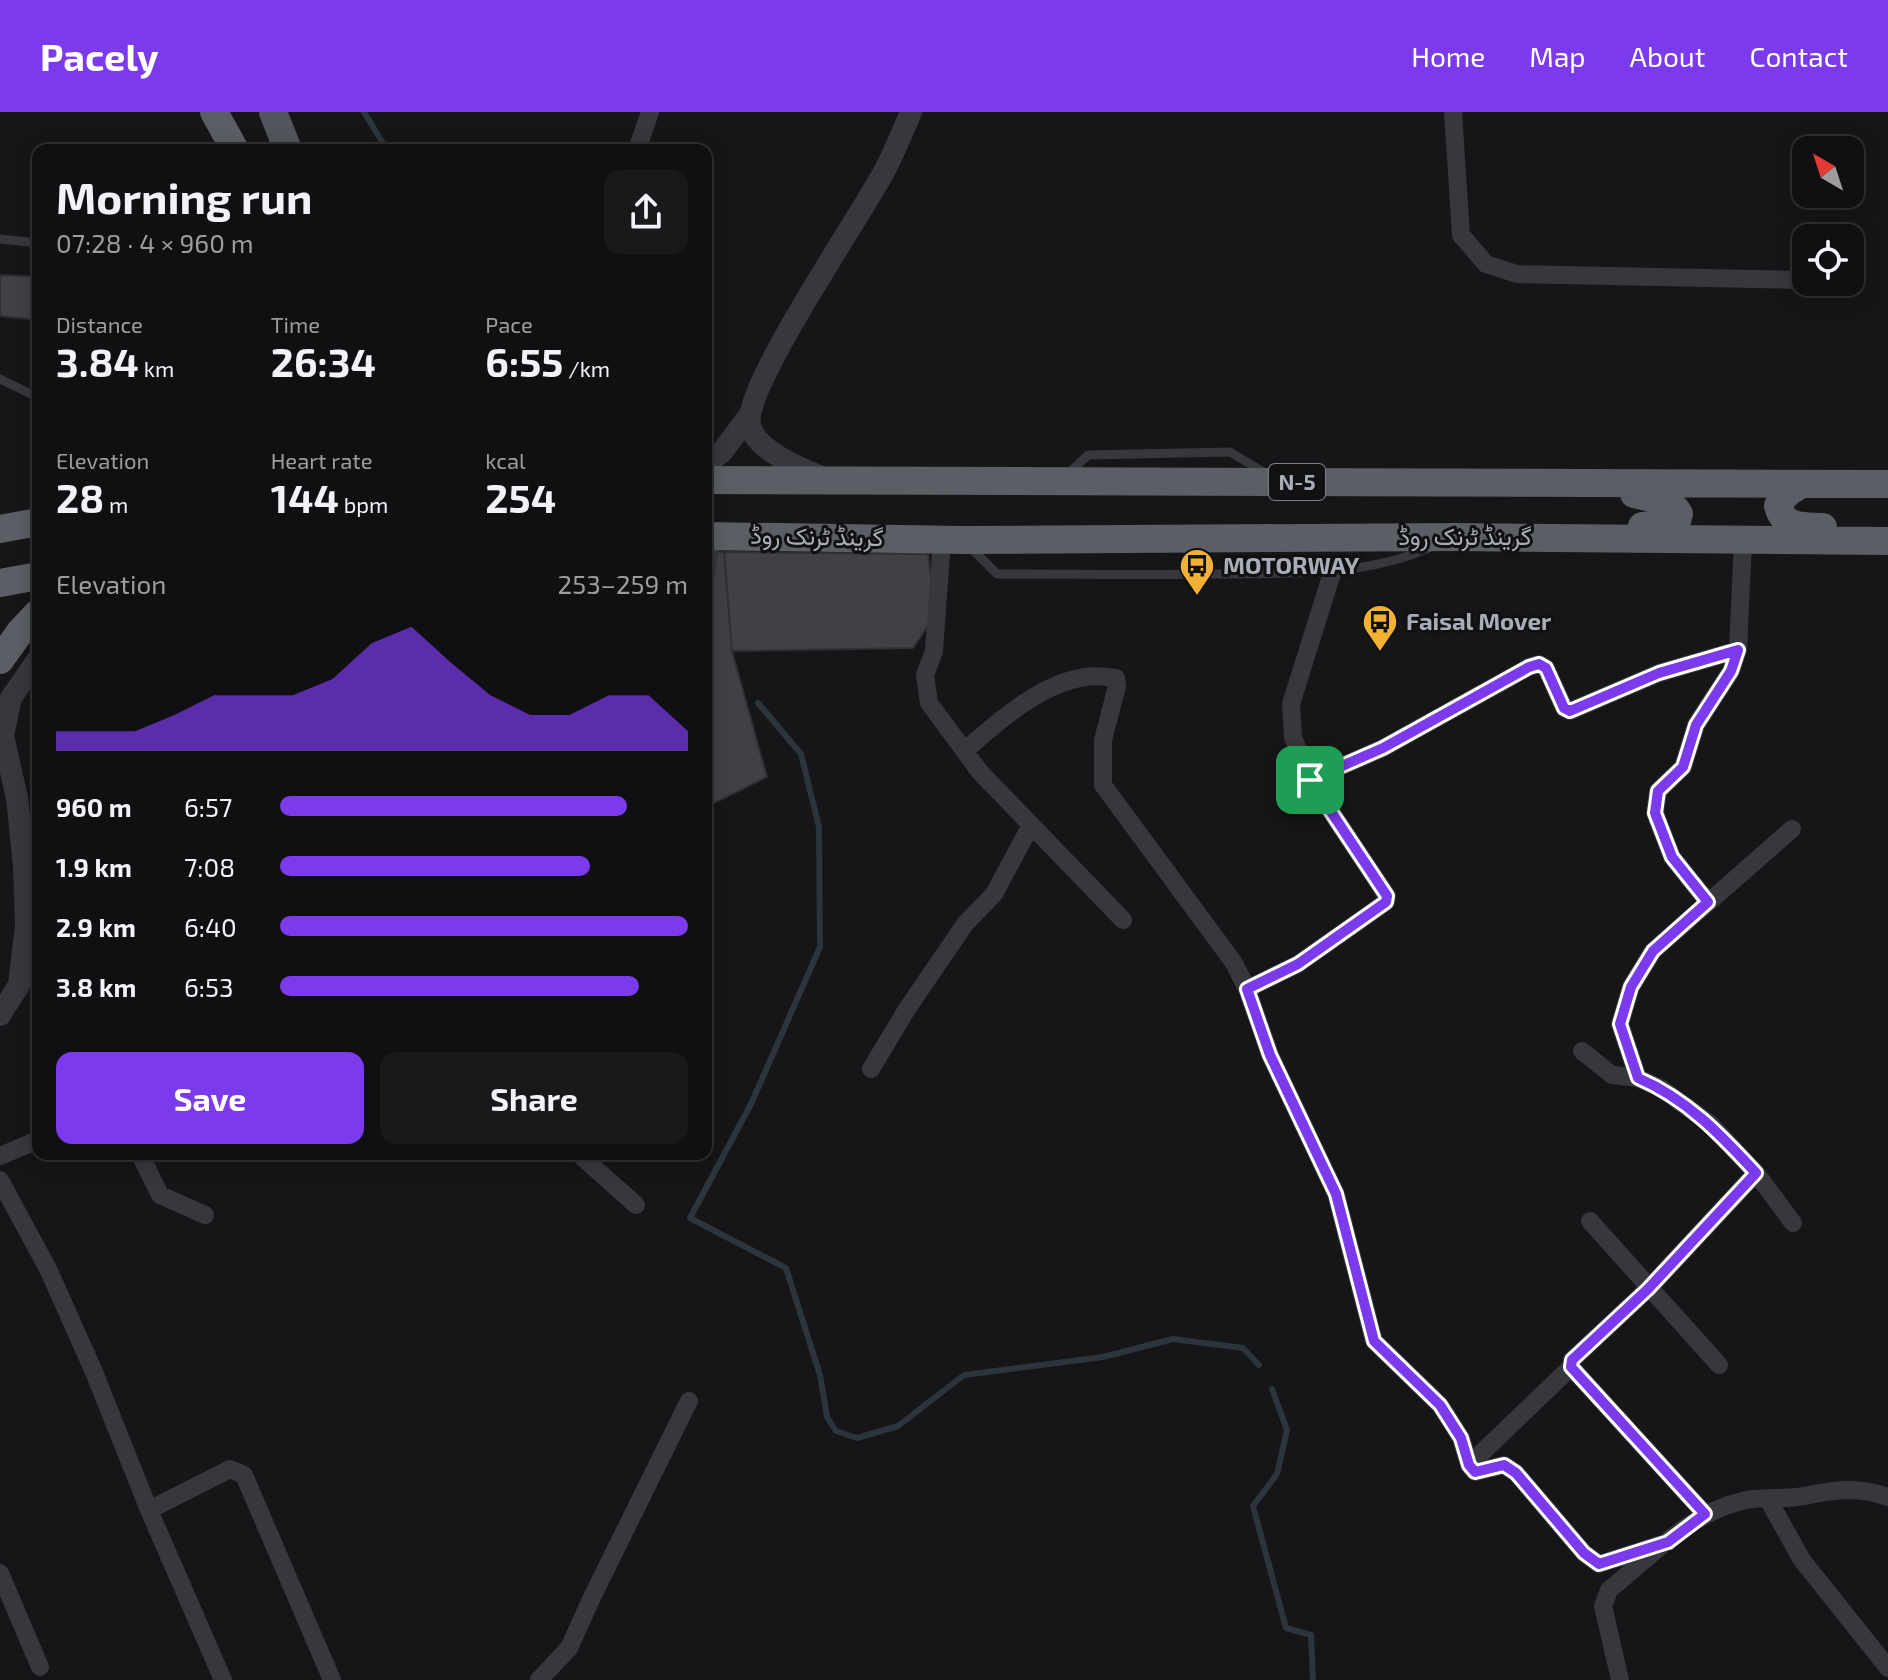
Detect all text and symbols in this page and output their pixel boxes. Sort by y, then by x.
text: Pacely [40,33,159,79]
text: Home [1411,39,1485,73]
text: Map [1529,39,1586,73]
text: About [1630,39,1705,73]
text: Contact [1749,39,1848,73]
north arrow [1792,136,1864,208]
map controls [1792,136,1864,296]
text: Morning run [56,170,312,223]
button: share [604,170,688,254]
button: locate [1792,224,1864,296]
text: 07:28 · 4 × 960 m [56,227,253,258]
text: Distance [56,311,143,337]
text: Time [271,311,320,337]
text: Pace [485,311,533,337]
text: 3.84 [56,337,139,385]
text: 26:34 [271,337,376,385]
text: 6:55 [485,337,563,385]
text: km [139,355,174,381]
text: /km [563,355,610,381]
text: Elevation [56,447,149,473]
text: Heart rate [271,447,372,473]
text: kcal [485,447,526,473]
road number: N-5 [1269,464,1325,500]
text: 28 [56,473,104,521]
text: 144 [271,473,339,521]
text: 254 [485,473,556,521]
text: m [104,491,128,517]
text: bpm [339,491,388,517]
street label: گرینڈ ٹرنک روڈ [750,520,884,553]
street label: گرینڈ ٹرنک روڈ [1398,521,1532,552]
bus stop icon: MOTORWAY [1178,547,1216,597]
place label: MOTORWAY [1223,550,1360,579]
text: Elevation [56,568,166,599]
text: 253–259 m [558,568,688,599]
bus stop icon: Faisal Mover [1361,603,1399,653]
place label: Faisal Mover [1406,606,1552,635]
pin [1276,746,1344,814]
icon: arrive [1288,758,1332,802]
text: 960 m [56,791,132,822]
text: 6:57 [184,791,232,822]
text: 1.9 km [56,851,132,882]
text: 7:08 [184,851,235,882]
text: 2.9 km [56,911,136,942]
text: 6:40 [184,911,237,942]
text: 3.8 km [56,971,136,1002]
text: 6:53 [184,971,233,1002]
button: Save [56,1052,364,1144]
button: Share [380,1052,688,1144]

